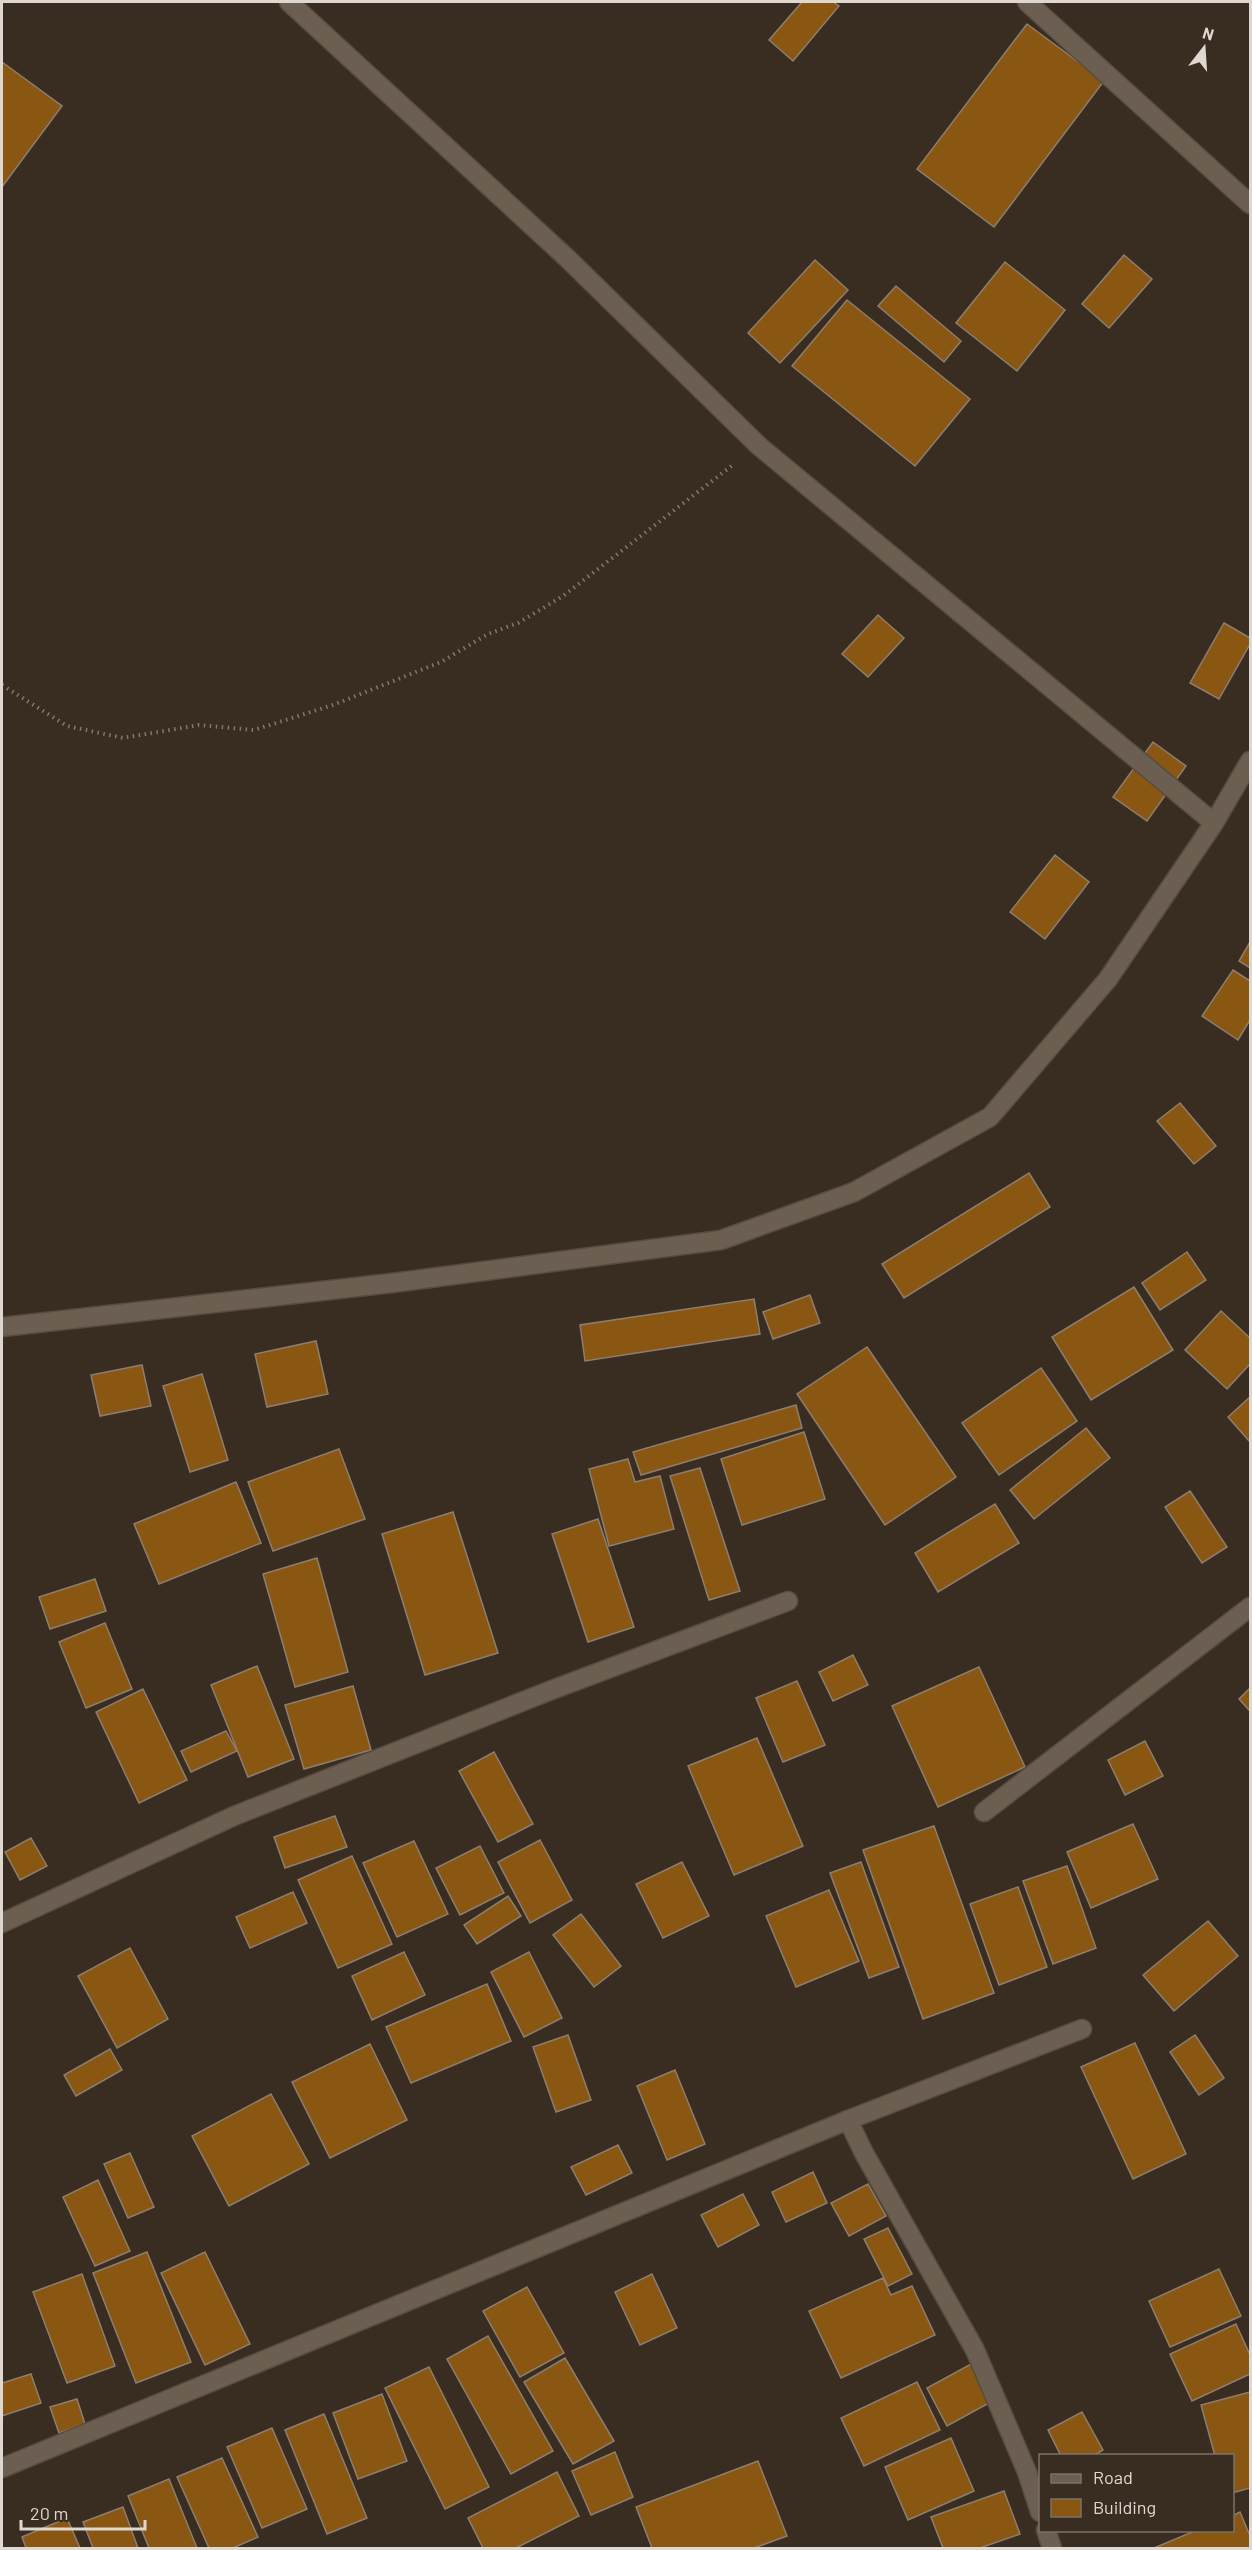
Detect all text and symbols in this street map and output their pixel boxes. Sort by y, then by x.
north arrow [1174,18,1234,78]
text: N [1201,23,1216,44]
legend [1039,2454,1234,2532]
text: Road [1093,2466,1133,2488]
scale bar [21,2493,146,2531]
text: Building [1093,2496,1156,2518]
text: 20 m [30,2502,68,2524]

